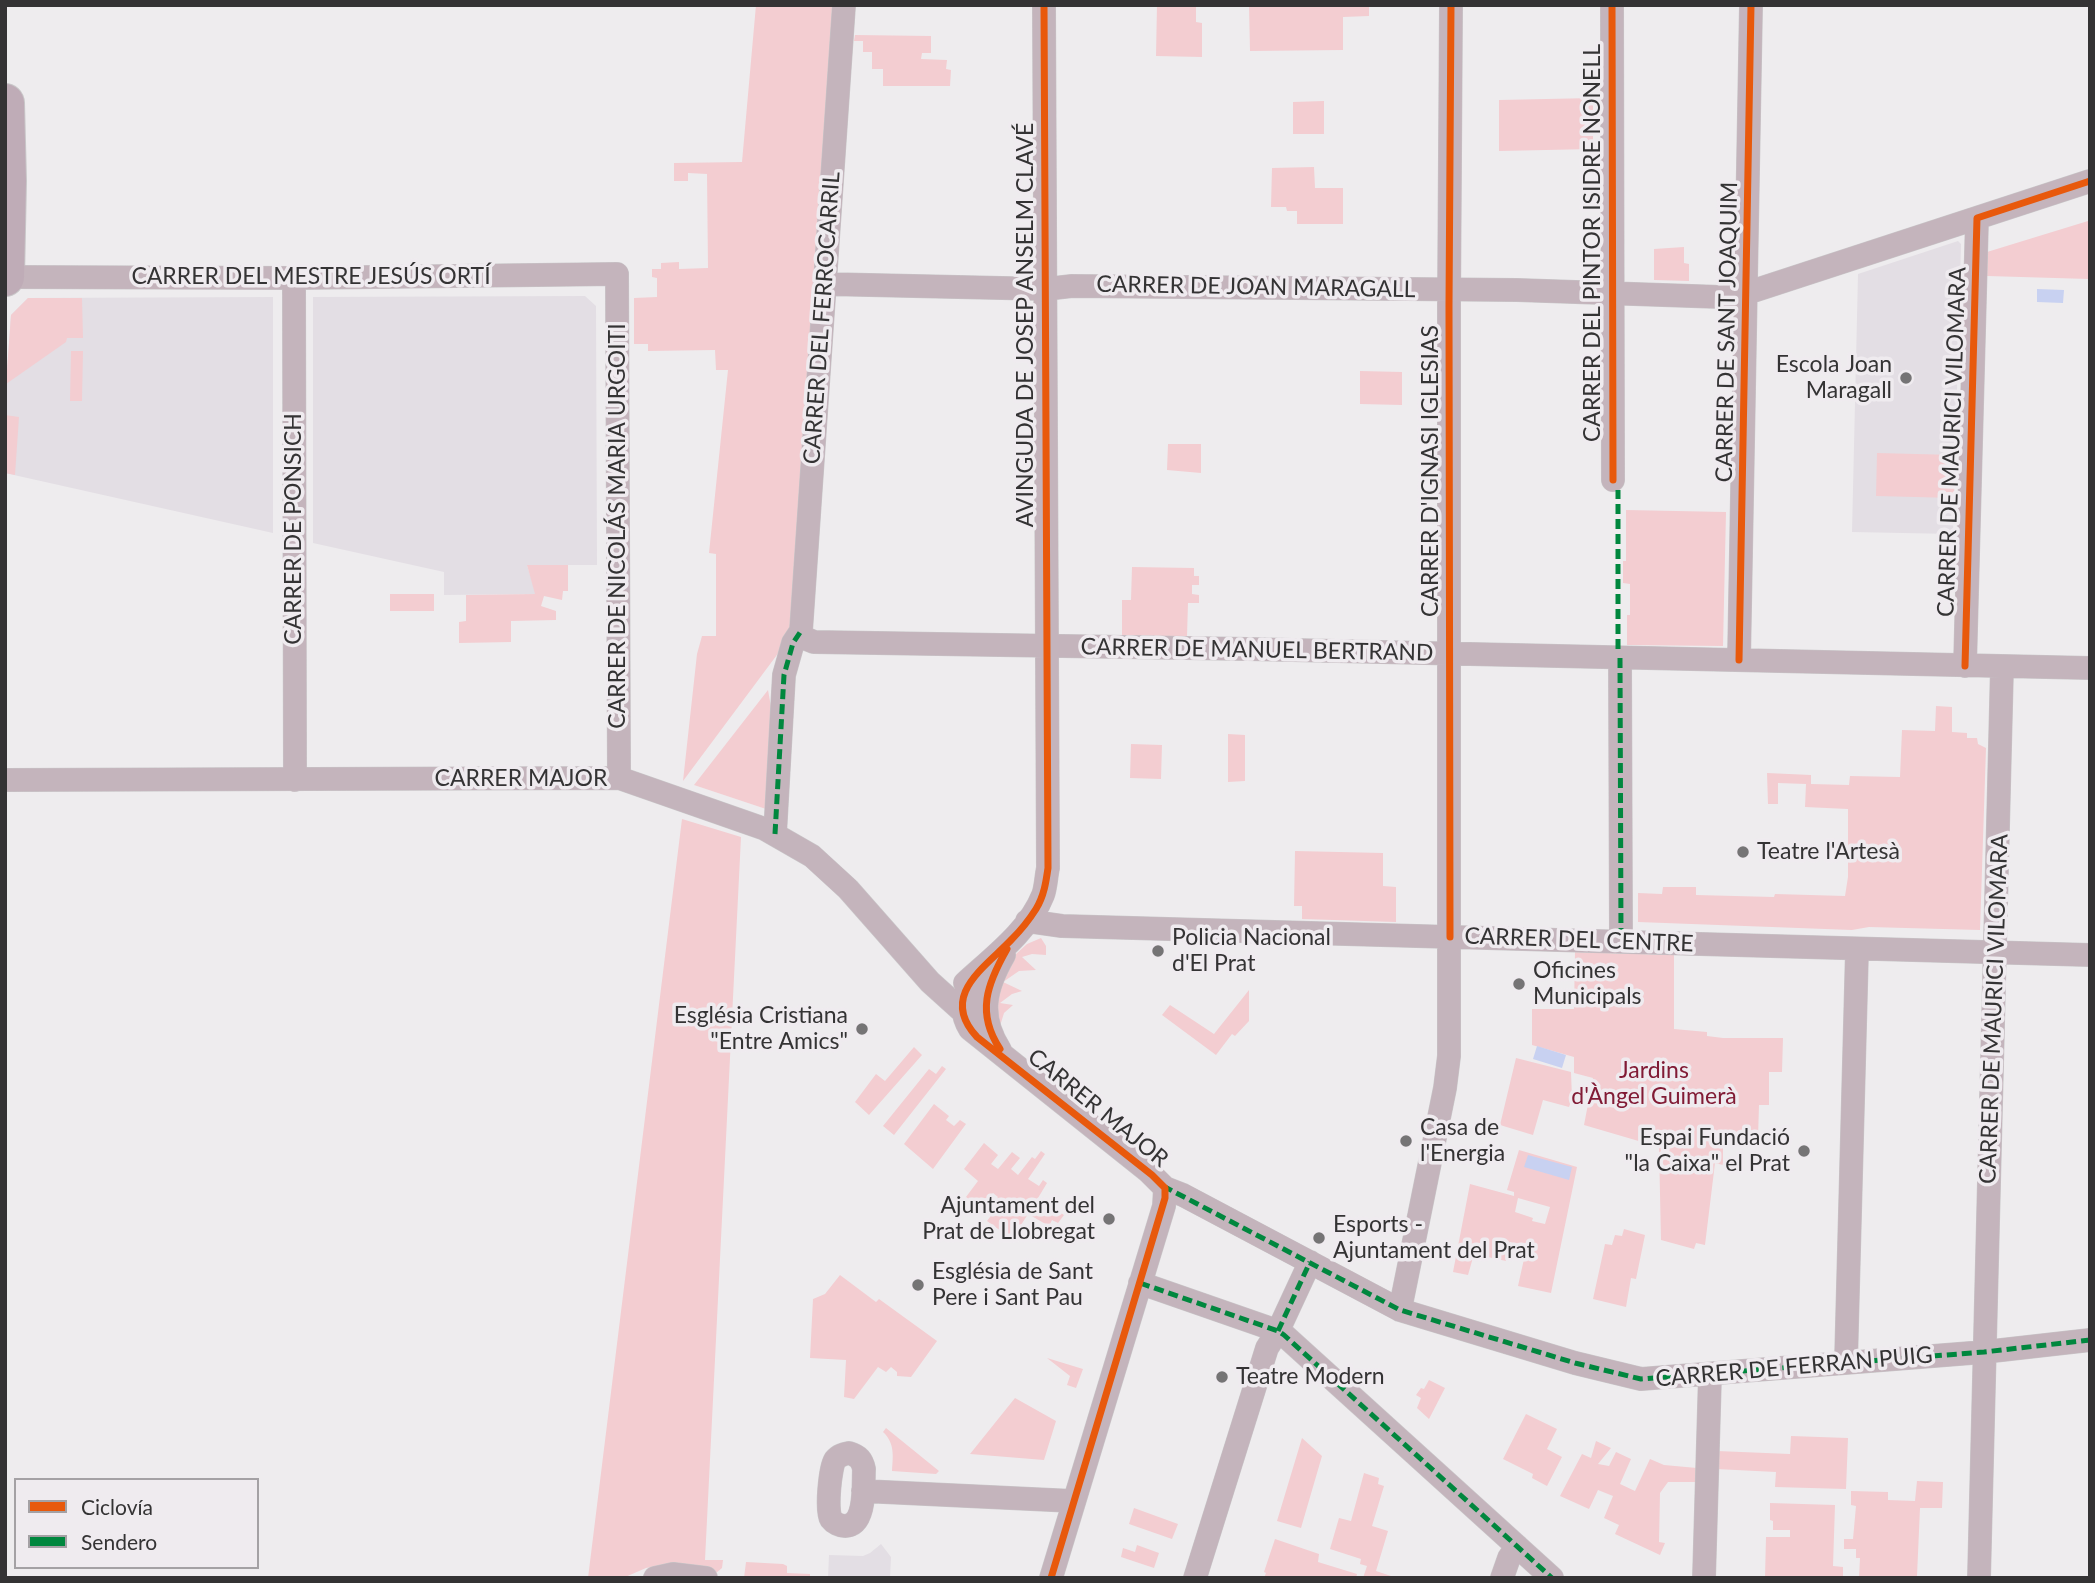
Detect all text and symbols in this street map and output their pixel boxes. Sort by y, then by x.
street label: CARRER DEL PINTOR ISIDRE NONELL [1579,44,1607,442]
street label: AVINGUDA DE JOSEP ANSELM CLAVÉ [1012,123,1040,527]
street label: CARRER DEL FERROCARRIL [798,171,846,465]
street label: CARRER DE SANT JOAQUIM [1711,181,1743,483]
street label: CARRER DEL MESTRE JESÚS ORTÍ [131,263,491,291]
street label: CARRER DE MAURICI VILOMARA [1932,266,1972,618]
street label: CARRER DE JOAN MARAGALL [1096,270,1416,304]
street label: CARRER DE NICOLÁS MARIA URGOITI [604,323,632,729]
street label: CARRER D'IGNASI IGLESIAS [1417,325,1445,617]
place label: Escola Joan Maragall [1776,351,1892,405]
marker: Escola Joan Maragall [1898,370,1914,386]
street label: CARRER DE PONSICH [280,413,308,645]
street label: CARRER DE MANUEL BERTRAND [1080,633,1434,667]
street label: CARRER MAJOR [435,765,607,793]
street label: CARRER DE MAURICI VILOMARA [1974,833,2014,1185]
place label: Teatre l'Artesà [1757,838,1900,866]
marker: Teatre l'Artesà [1735,844,1751,860]
street label: CARRER DEL CENTRE [1464,922,1694,958]
place label: Policia Nacional d'El Prat [1172,924,1331,978]
marker: Policia Nacional d'El Prat [1150,943,1166,959]
place label: Oficines Municipals [1533,957,1642,1011]
marker: Oficines Municipals [1511,976,1527,992]
place label: Església Cristiana "Entre Amics" [674,1002,848,1056]
marker: Església Cristiana "Entre Amics" [854,1021,870,1037]
street label: CARRER MAJOR [1022,1043,1174,1173]
park label: Jardins d'Àngel Guimerà [1571,1057,1737,1111]
place label: Casa de l'Energia [1420,1114,1505,1168]
place label: Espai Fundació "la Caixa" el Prat [1625,1124,1790,1178]
marker: Casa de l'Energia [1398,1133,1414,1149]
marker: Espai Fundació "la Caixa" el Prat [1796,1143,1812,1159]
place label: Ajuntament del Prat de Llobregat [922,1192,1095,1246]
marker: Ajuntament del Prat de Llobregat [1101,1211,1117,1227]
place label: Esports - Ajuntament del Prat [1333,1211,1535,1265]
marker: Esports - Ajuntament del Prat [1311,1230,1327,1246]
place label: Església de Sant Pere i Sant Pau [932,1258,1093,1312]
marker: Església de Sant Pere i Sant Pau [910,1277,926,1293]
street label: CARRER DE FERRAN PUIG [1654,1341,1934,1393]
place label: Teatre Modern [1236,1363,1385,1391]
marker: Teatre Modern [1214,1369,1230,1385]
legend [14,1478,259,1569]
text: Ciclovía [81,1494,153,1519]
text: Sendero [81,1529,157,1554]

